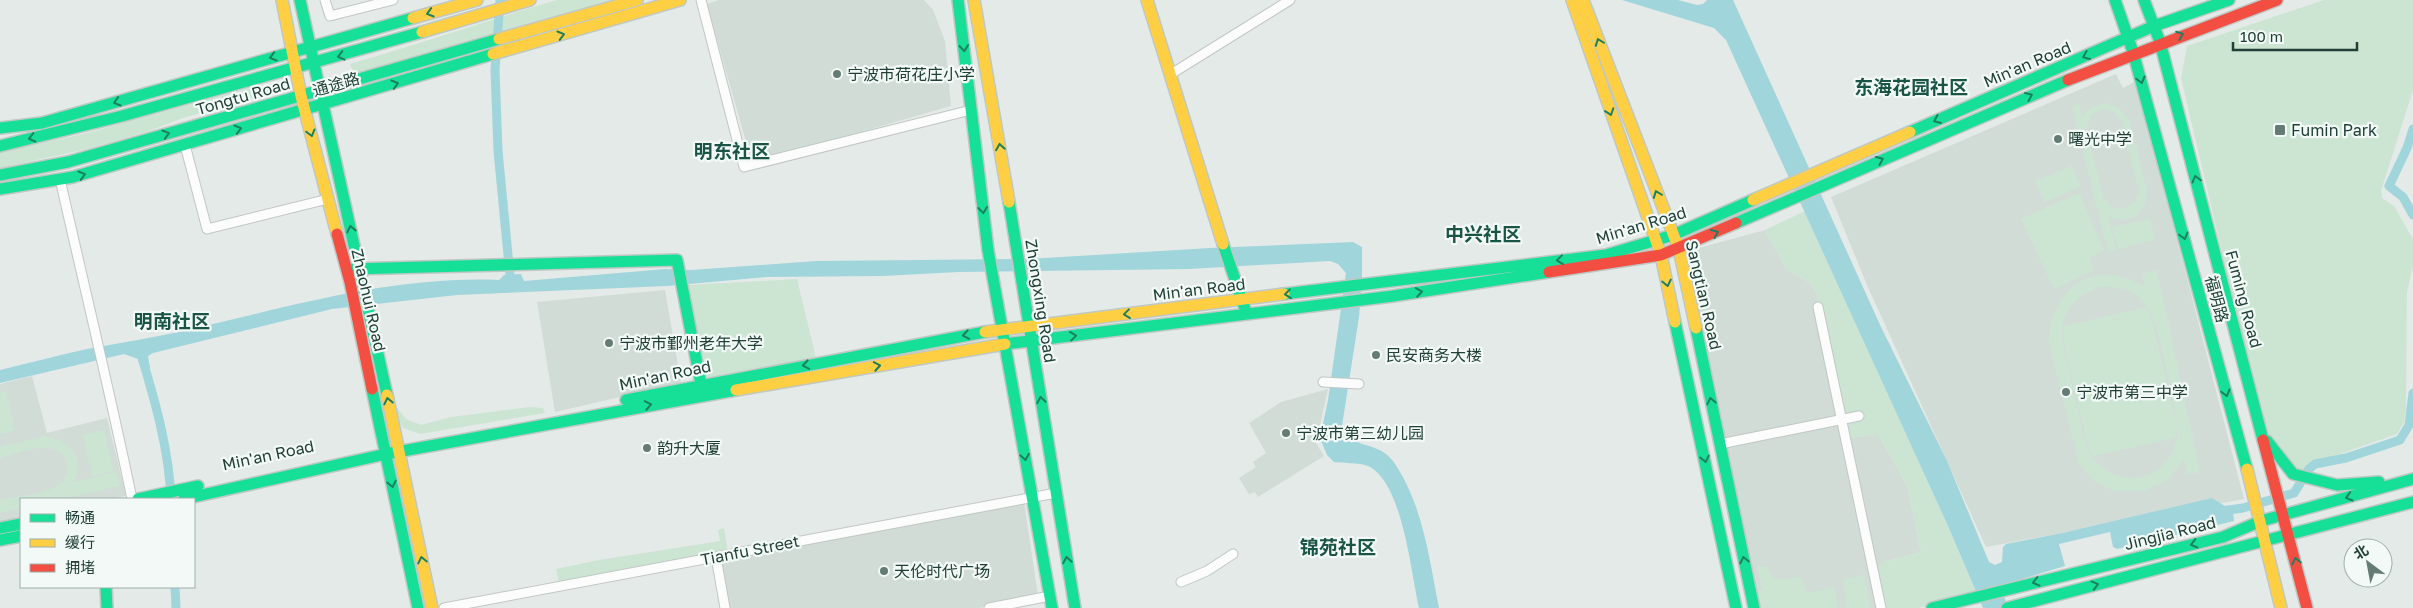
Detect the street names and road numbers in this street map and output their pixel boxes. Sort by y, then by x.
street label: Min'an Road [1980,37,2074,91]
street label: 通途路 [310,68,362,100]
street label: Tongtu Road [194,73,292,119]
street label: Min'an Road [1593,202,1689,248]
street label: Zhongxing Road [1021,238,1061,364]
street label: Sangtian Road [1682,238,1726,352]
street label: Zhaohui Road [347,247,391,353]
street label: Fuming Road [2221,248,2267,350]
street label: Min'an Road [1151,273,1247,305]
street label: 福明路 [2201,273,2233,325]
street label: Min'an Road [617,356,713,394]
street label: Min'an Road [220,436,316,474]
street label: Jingjia Road [2122,512,2218,554]
street label: Tianfu Street [699,531,801,569]

